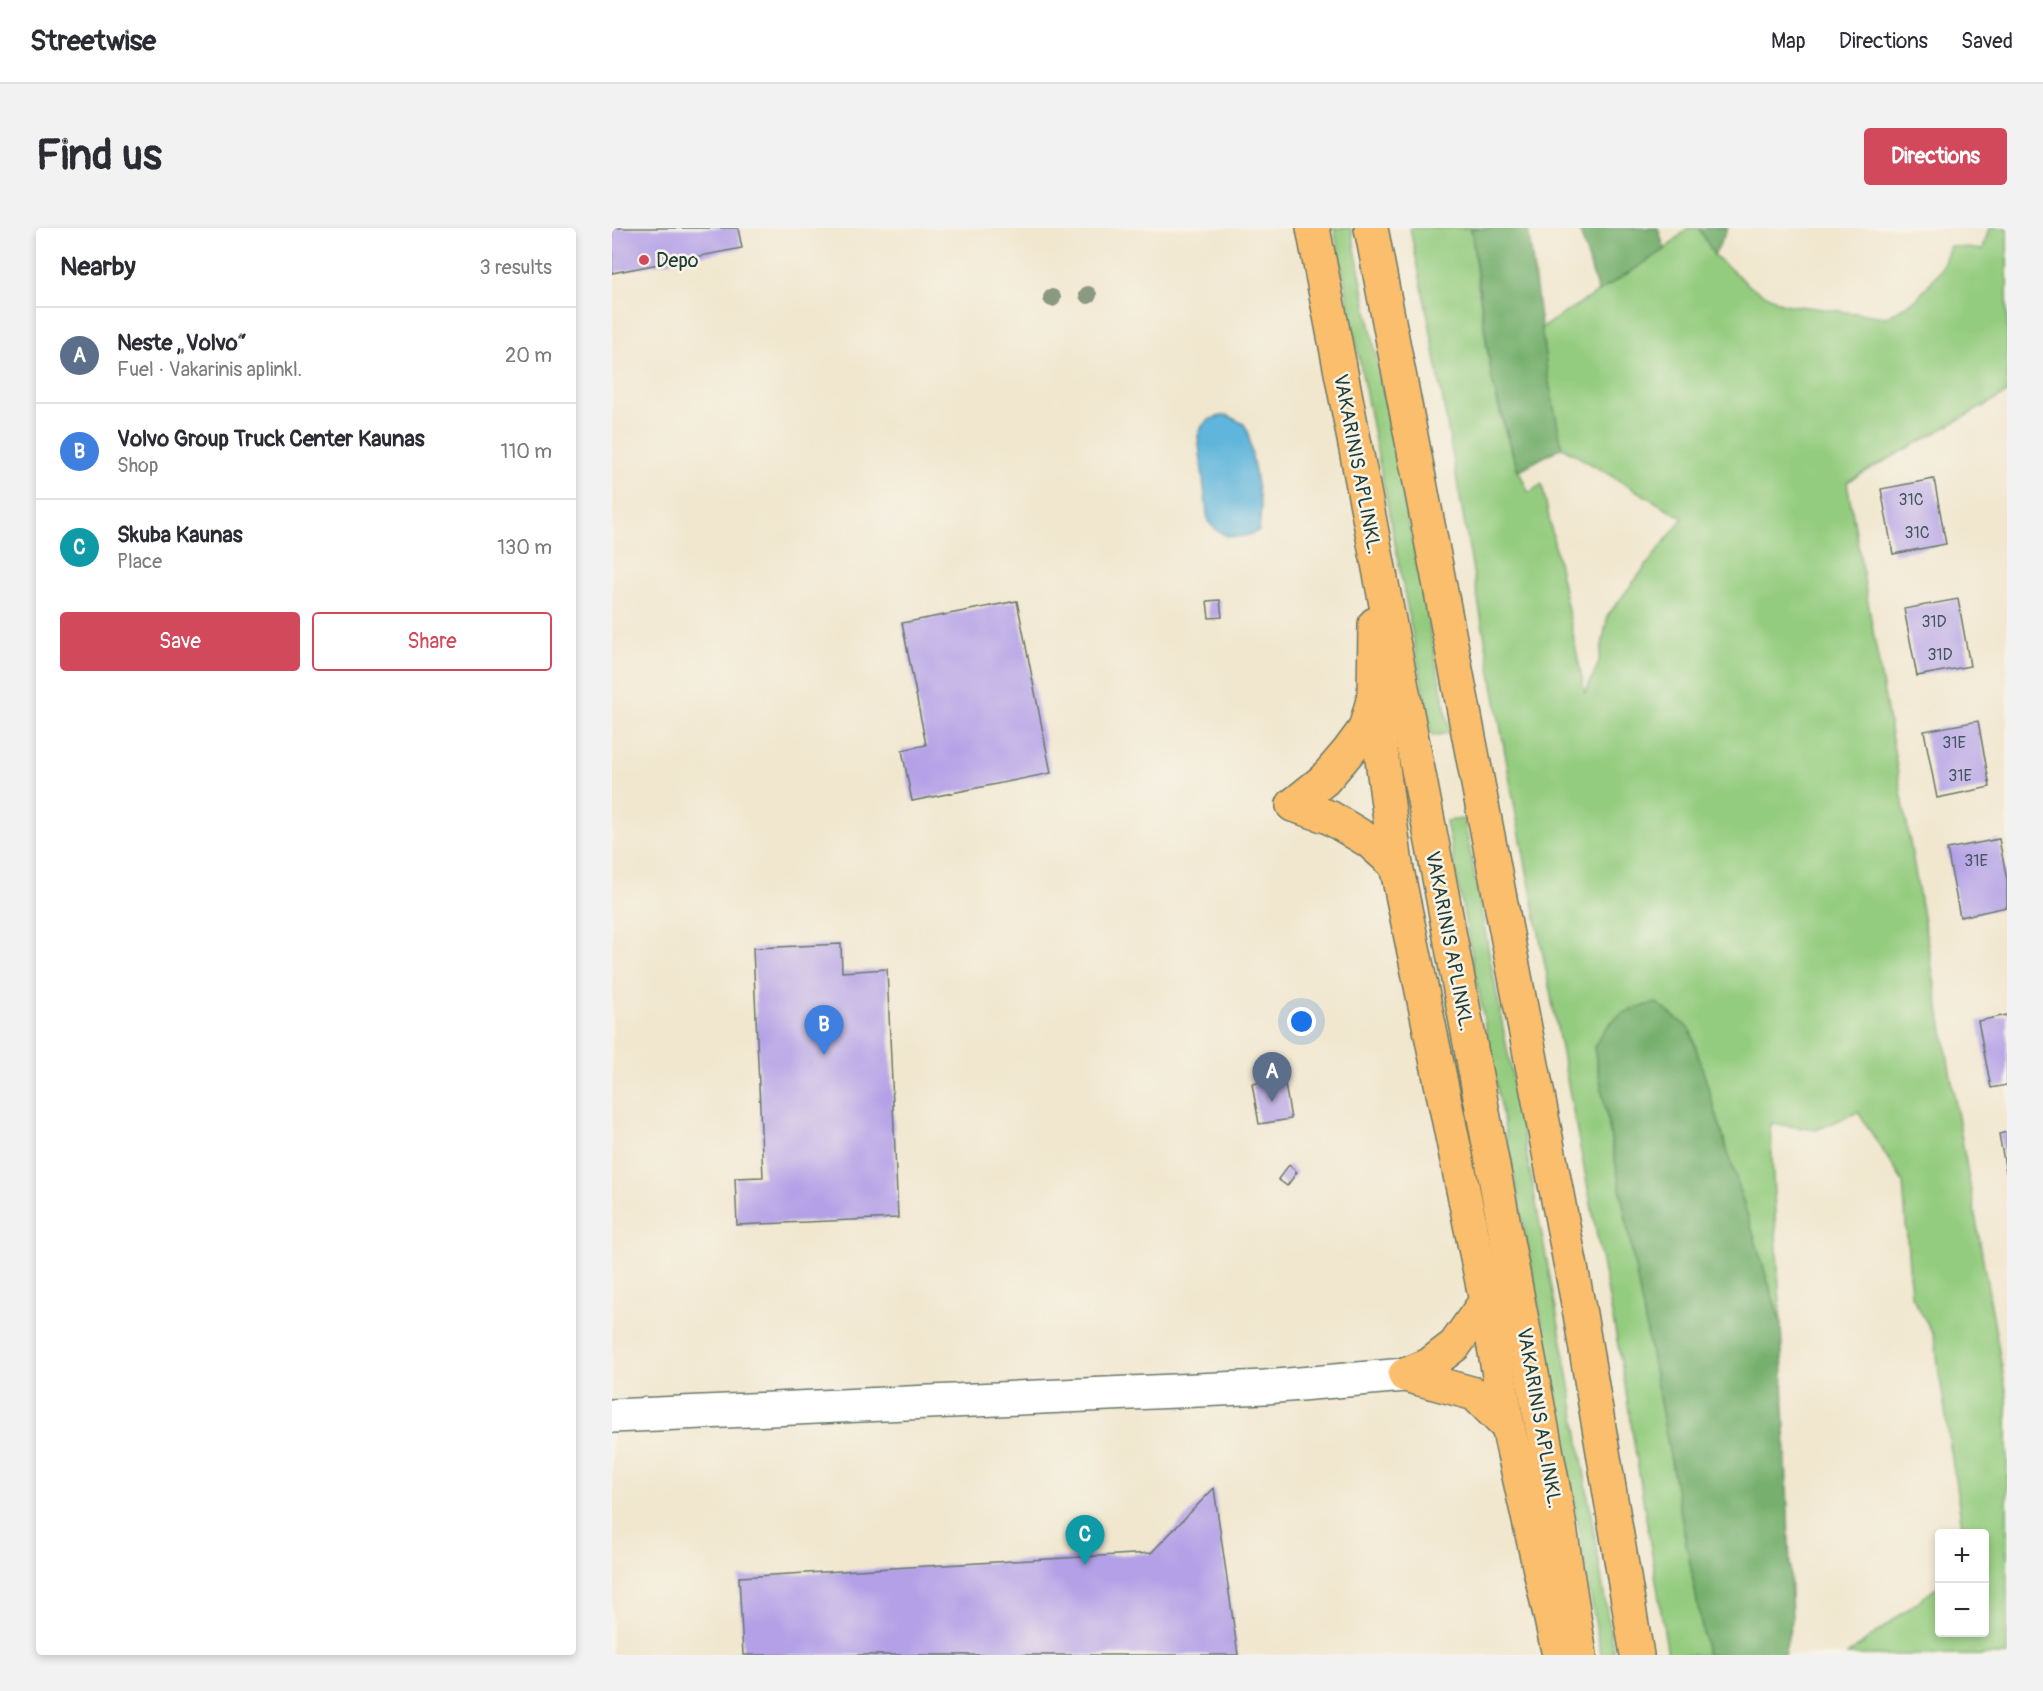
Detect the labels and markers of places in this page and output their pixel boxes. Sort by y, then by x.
place label: Depo [656,248,699,273]
marker: Depo [637,253,651,267]
pin: B [804,1006,844,1055]
pin: A [1252,1052,1292,1102]
pin: C [1066,1516,1104,1565]

